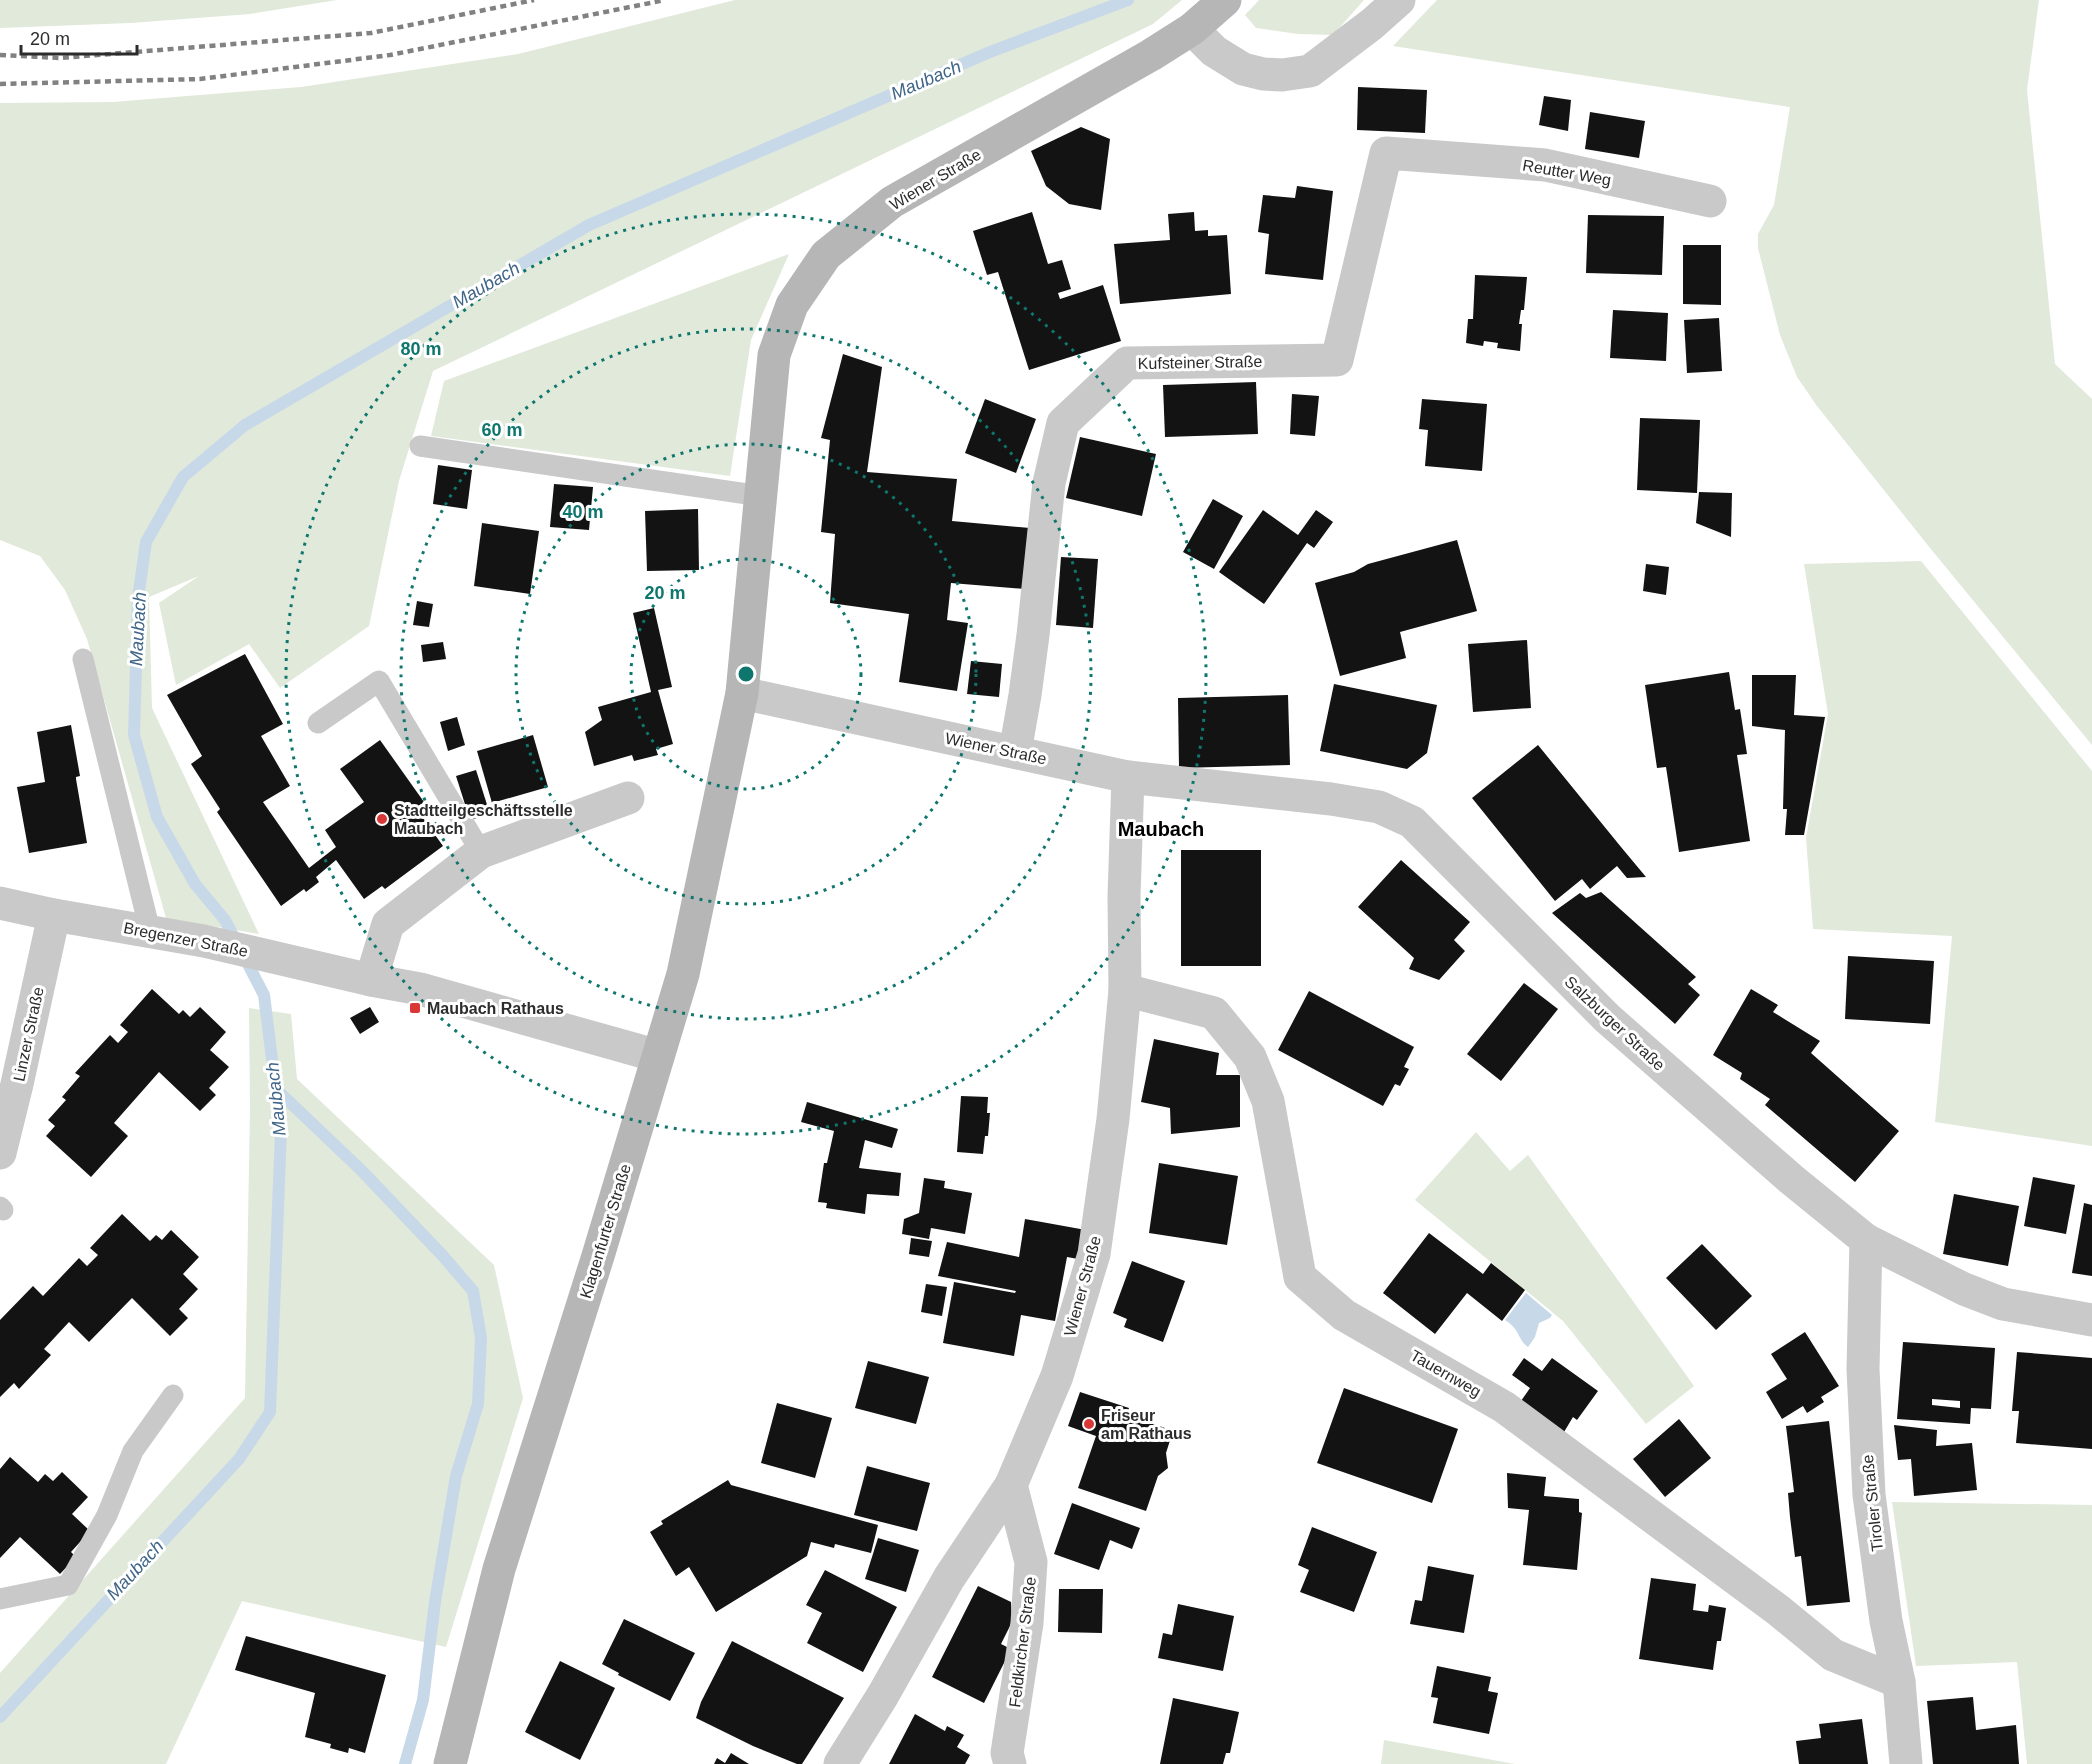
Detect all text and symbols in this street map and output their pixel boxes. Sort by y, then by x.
scale bar [21,18,136,56]
text: 20 m [30,29,70,49]
water label: Maubach [888,56,964,104]
street label: Wiener Straße [887,146,984,213]
street label: Reutter Weg [1521,156,1612,189]
water label: Maubach [449,258,523,312]
text: 80 m [400,339,442,359]
street label: Kufsteiner Straße [1138,353,1262,372]
text: 60 m [481,420,523,440]
text: 40 m [562,502,604,522]
text: 20 m [644,583,686,603]
water label: Maubach [126,591,150,667]
centre of rings [736,664,756,684]
street label: Wiener Straße [944,729,1048,768]
place label: Stadtteilgeschäftsstelle Maubach [394,802,573,837]
marker: Stadtteilgeschäftsstelle Maubach [375,812,389,826]
district label: Maubach [1118,818,1204,840]
street label: Bregenzer Straße [122,919,250,960]
street label: Salzburger Straße [1561,973,1668,1074]
street label: Linzer Straße [10,985,47,1083]
place label: Maubach Rathaus [427,1000,564,1017]
marker: Maubach Rathaus [408,1001,422,1015]
water label: Maubach [262,1061,290,1137]
street label: Klagenfurter Straße [577,1162,634,1300]
street label: Wiener Straße [1061,1234,1104,1338]
street label: Tauernweg [1408,1347,1484,1400]
place label: Friseur am Rathaus [1101,1407,1192,1442]
marker: Friseur am Rathaus [1082,1417,1096,1431]
street label: Tiroler Straße [1859,1454,1886,1552]
water label: Maubach [102,1536,168,1604]
street label: Feldkircher Straße [1006,1576,1039,1708]

